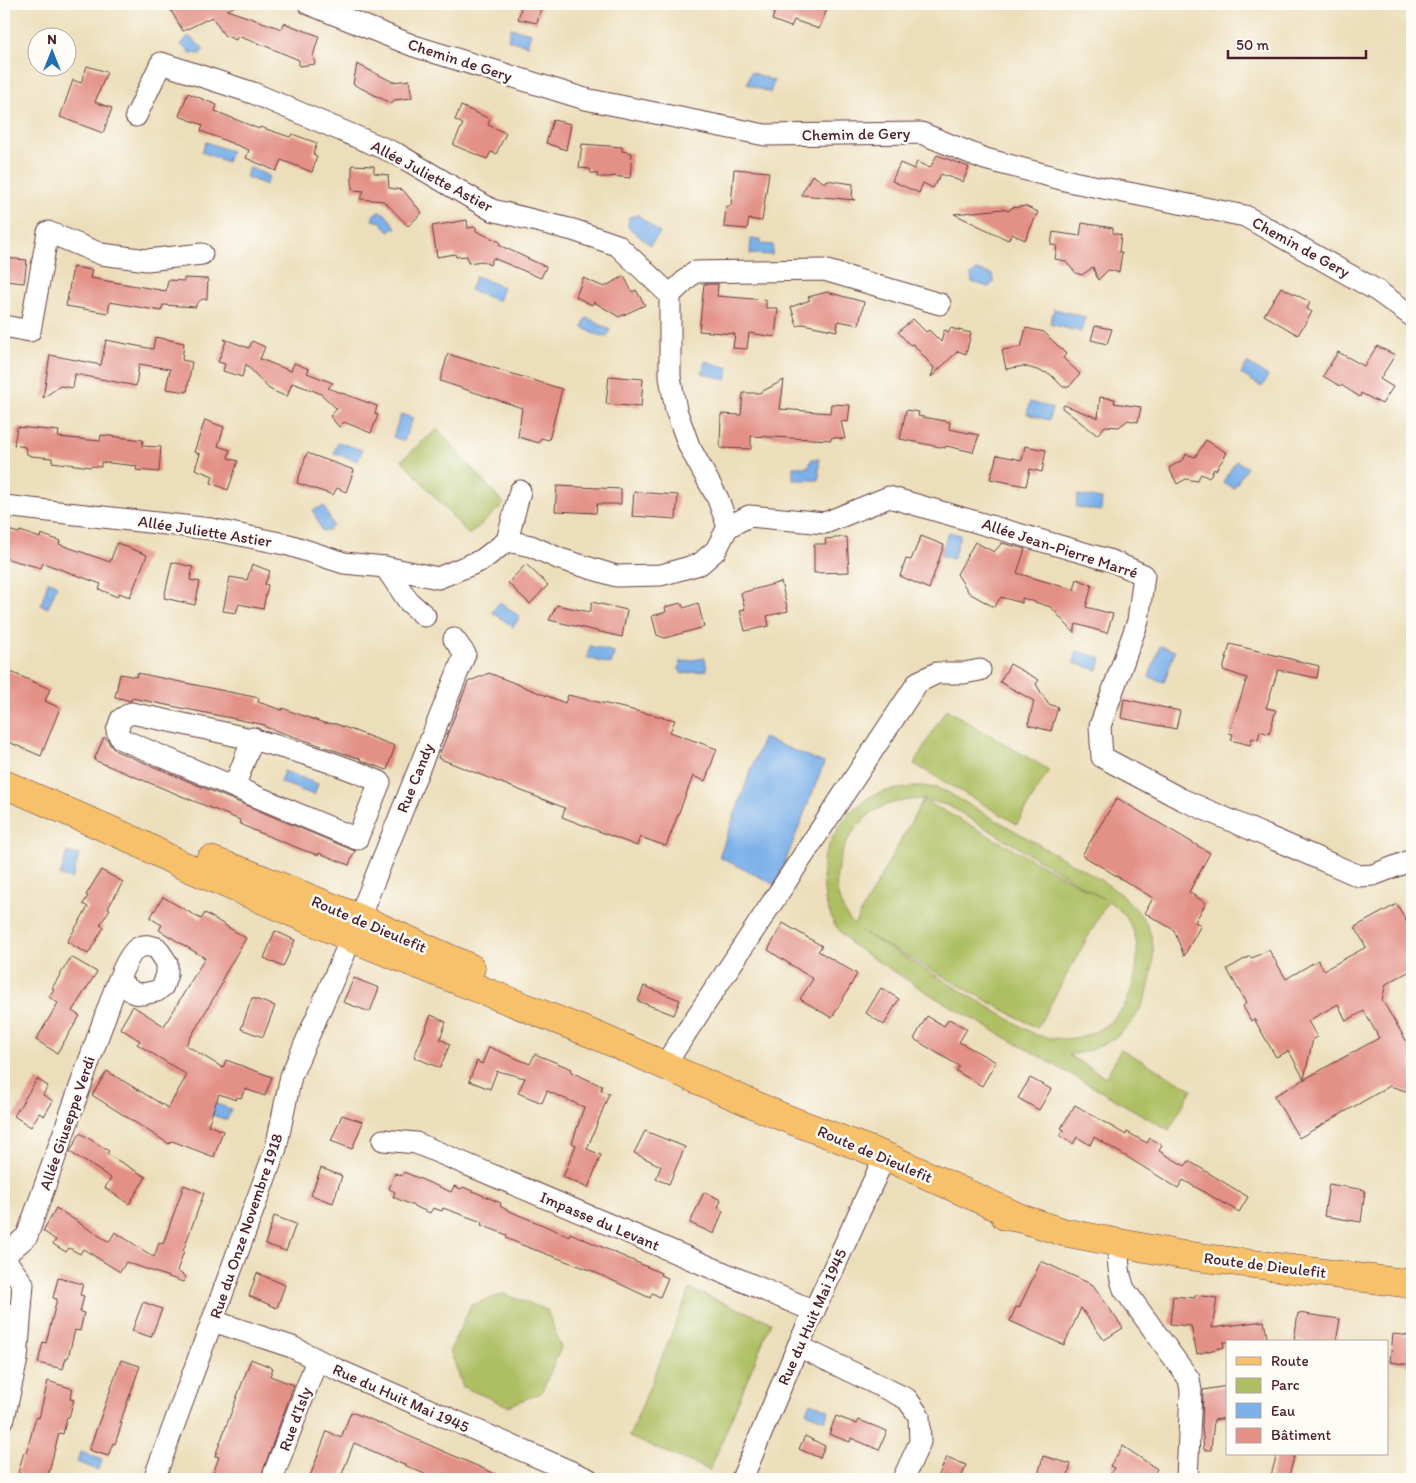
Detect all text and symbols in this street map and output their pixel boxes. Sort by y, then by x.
north arrow [28,28,78,78]
scale bar [1228,28,1366,60]
text: N [47,31,57,48]
street label: Chemin de Gery [405,34,515,86]
text: 50 m [1236,36,1269,54]
street label: Chemin de Gery [802,124,911,144]
street label: Allée Juliette Astier [368,136,497,216]
street label: Chemin de Gery [1249,212,1353,282]
street label: Allée Juliette Astier [137,511,274,551]
street label: Allée Jean-Pierre Marré [980,514,1140,582]
street label: Rue Candy [392,740,438,816]
street label: Route de Dieulefit [309,891,429,957]
street label: Allée Giuseppe Verdi [35,1053,99,1193]
street label: Route de Dieulefit [815,1121,935,1187]
street label: Rue du Onze Novembre 1918 [205,1131,287,1321]
street label: Impasse du Levant [537,1187,663,1255]
street label: Rue du Huit Mai 1945 [773,1246,851,1388]
street label: Route de Dieulefit [1203,1248,1327,1282]
legend [1226,1340,1388,1456]
text: Route [1271,1352,1309,1370]
street label: Rue du Huit Mai 1945 [330,1359,472,1437]
text: Parc [1271,1376,1300,1394]
street label: Rue d'Isly [275,1384,315,1454]
text: Eau [1271,1402,1295,1420]
text: Bâtiment [1271,1426,1332,1444]

